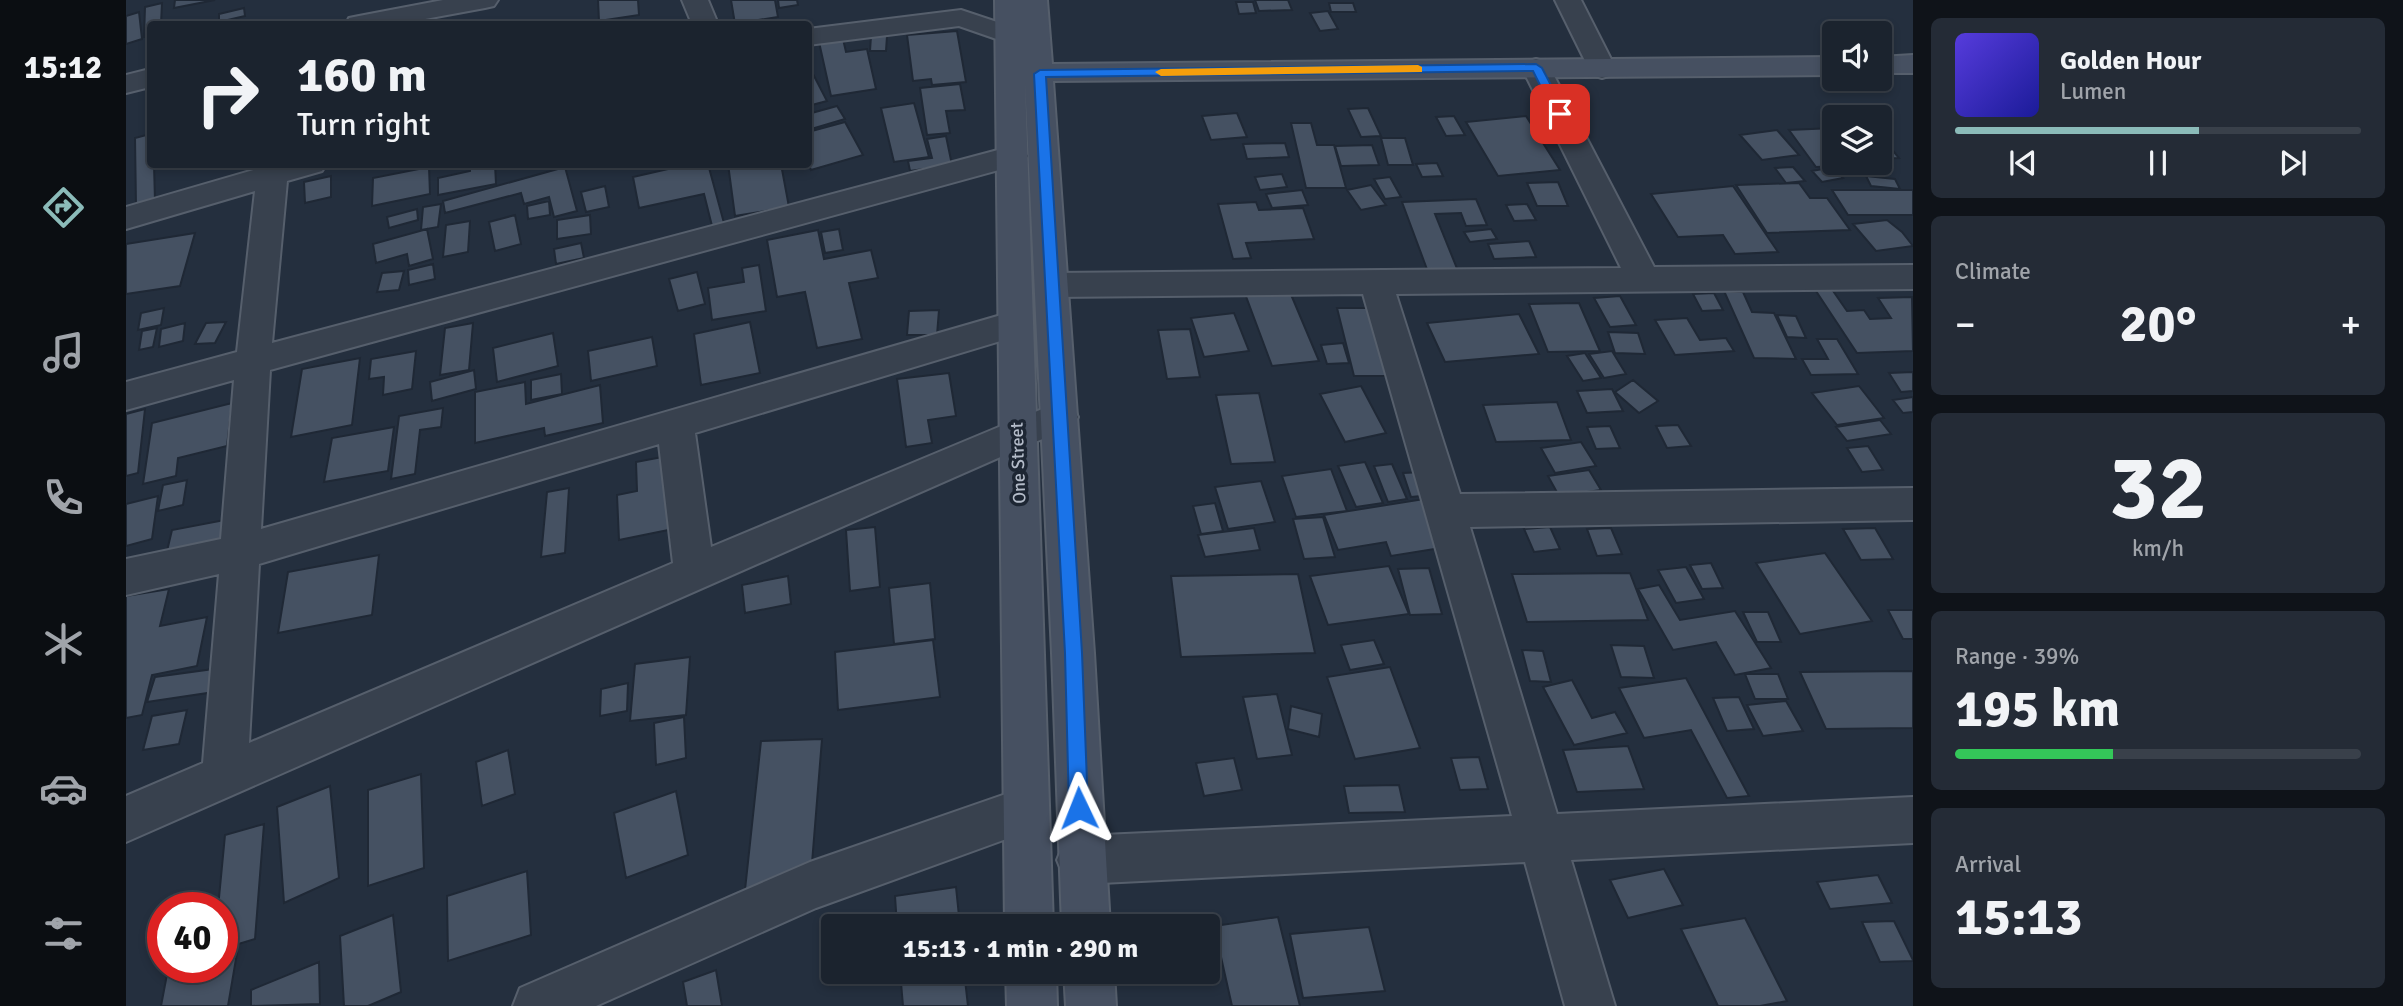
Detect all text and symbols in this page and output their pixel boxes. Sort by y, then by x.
map controls [1822,21,1892,175]
button: sound [1822,21,1892,91]
text: 160 m [297,45,427,105]
text: Golden Hour [2060,45,2201,77]
text: 15:12 [24,48,102,87]
icon: right [182,49,273,140]
text: Lumen [2060,77,2126,106]
pin [1530,84,1590,144]
icon: arrive [1541,95,1579,133]
text: Turn right [297,105,430,144]
button: layers [1822,105,1892,175]
icon: previous [2004,144,2042,182]
icon: pause [2139,144,2177,182]
icon: next [2274,144,2312,182]
icon: directions [39,183,88,232]
text: Climate [1955,257,2031,286]
text: 20° [2120,292,2196,356]
text: − [1955,301,1976,348]
text: + [2340,301,2361,348]
icon: music [39,328,88,377]
street label: One Street [1006,422,1030,504]
text: 32 [2109,432,2207,545]
icon: phone [39,473,88,522]
text: km/h [2132,534,2184,563]
icon: climate [39,619,88,668]
text: Range · 39% [1955,642,2079,671]
text: 195 km [1955,677,2120,741]
icon: car [39,764,88,813]
position arrow [1042,771,1116,845]
text: Arrival [1955,850,2021,879]
text: 15:13 [1955,885,2083,949]
speed limit sign: 40 [147,892,238,983]
icon: filters [39,909,88,958]
text: 15:13 · 1 min · 290 m [903,933,1138,965]

